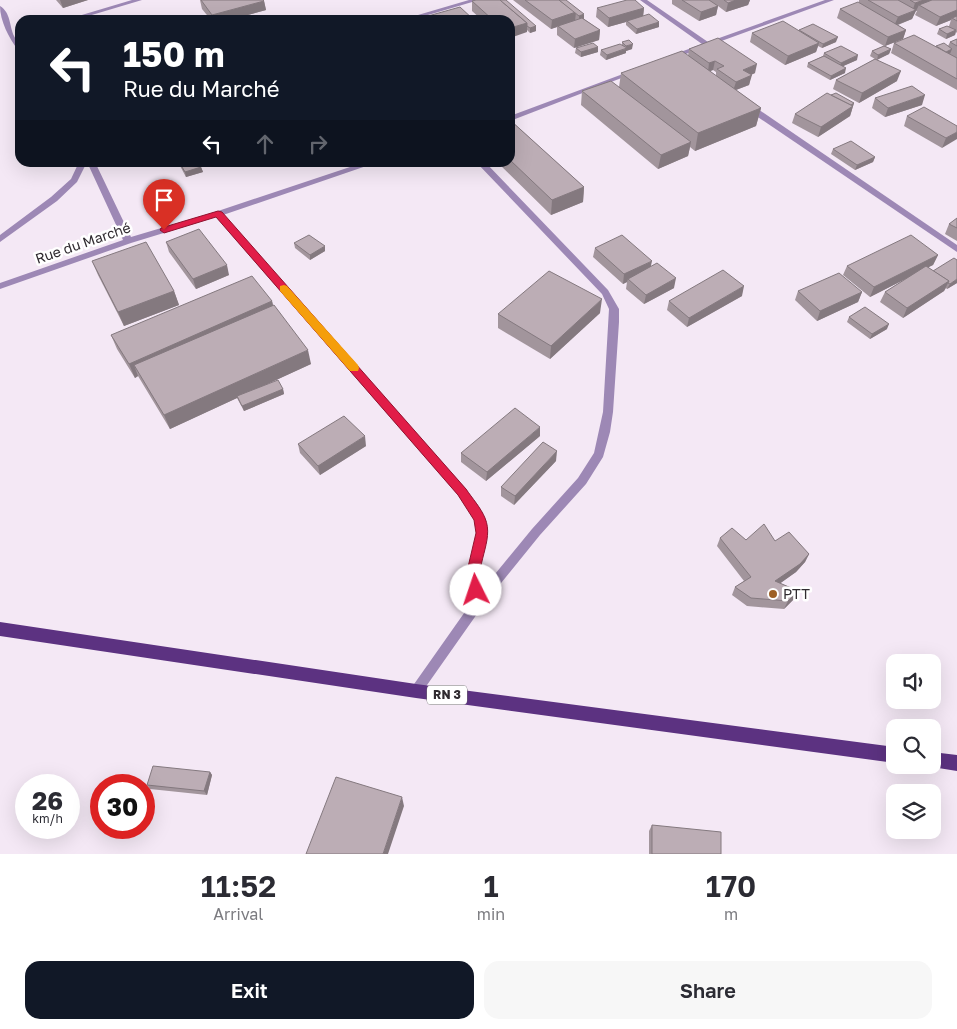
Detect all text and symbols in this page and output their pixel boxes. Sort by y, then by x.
text: 150 m [123,33,225,75]
icon: left [40,35,105,100]
text: Rue du Marché [123,75,279,102]
icon: left [198,130,226,158]
icon: ahead [251,130,279,158]
icon: right [304,130,332,158]
pin [143,179,185,230]
icon: arrive [150,186,178,214]
street label: Rue du Marché [33,218,133,267]
position arrow [449,563,501,615]
place label: PTT [783,585,810,602]
marker: PTT [767,588,779,600]
map controls [886,654,941,839]
button: sound [886,654,941,709]
road number: RN 3 [427,686,467,704]
button: search [886,719,941,774]
speed limit sign: 30 [90,774,155,839]
button: layers [886,784,941,839]
text: 26 [32,785,63,816]
text: km/h [32,811,63,826]
text: 11:52 [201,868,276,904]
text: 1 [483,868,499,904]
text: 170 [706,868,756,904]
text: Arrival [213,904,263,924]
text: min [477,904,505,924]
text: m [724,904,738,924]
button: Exit [25,961,474,1019]
button: Share [484,961,932,1019]

